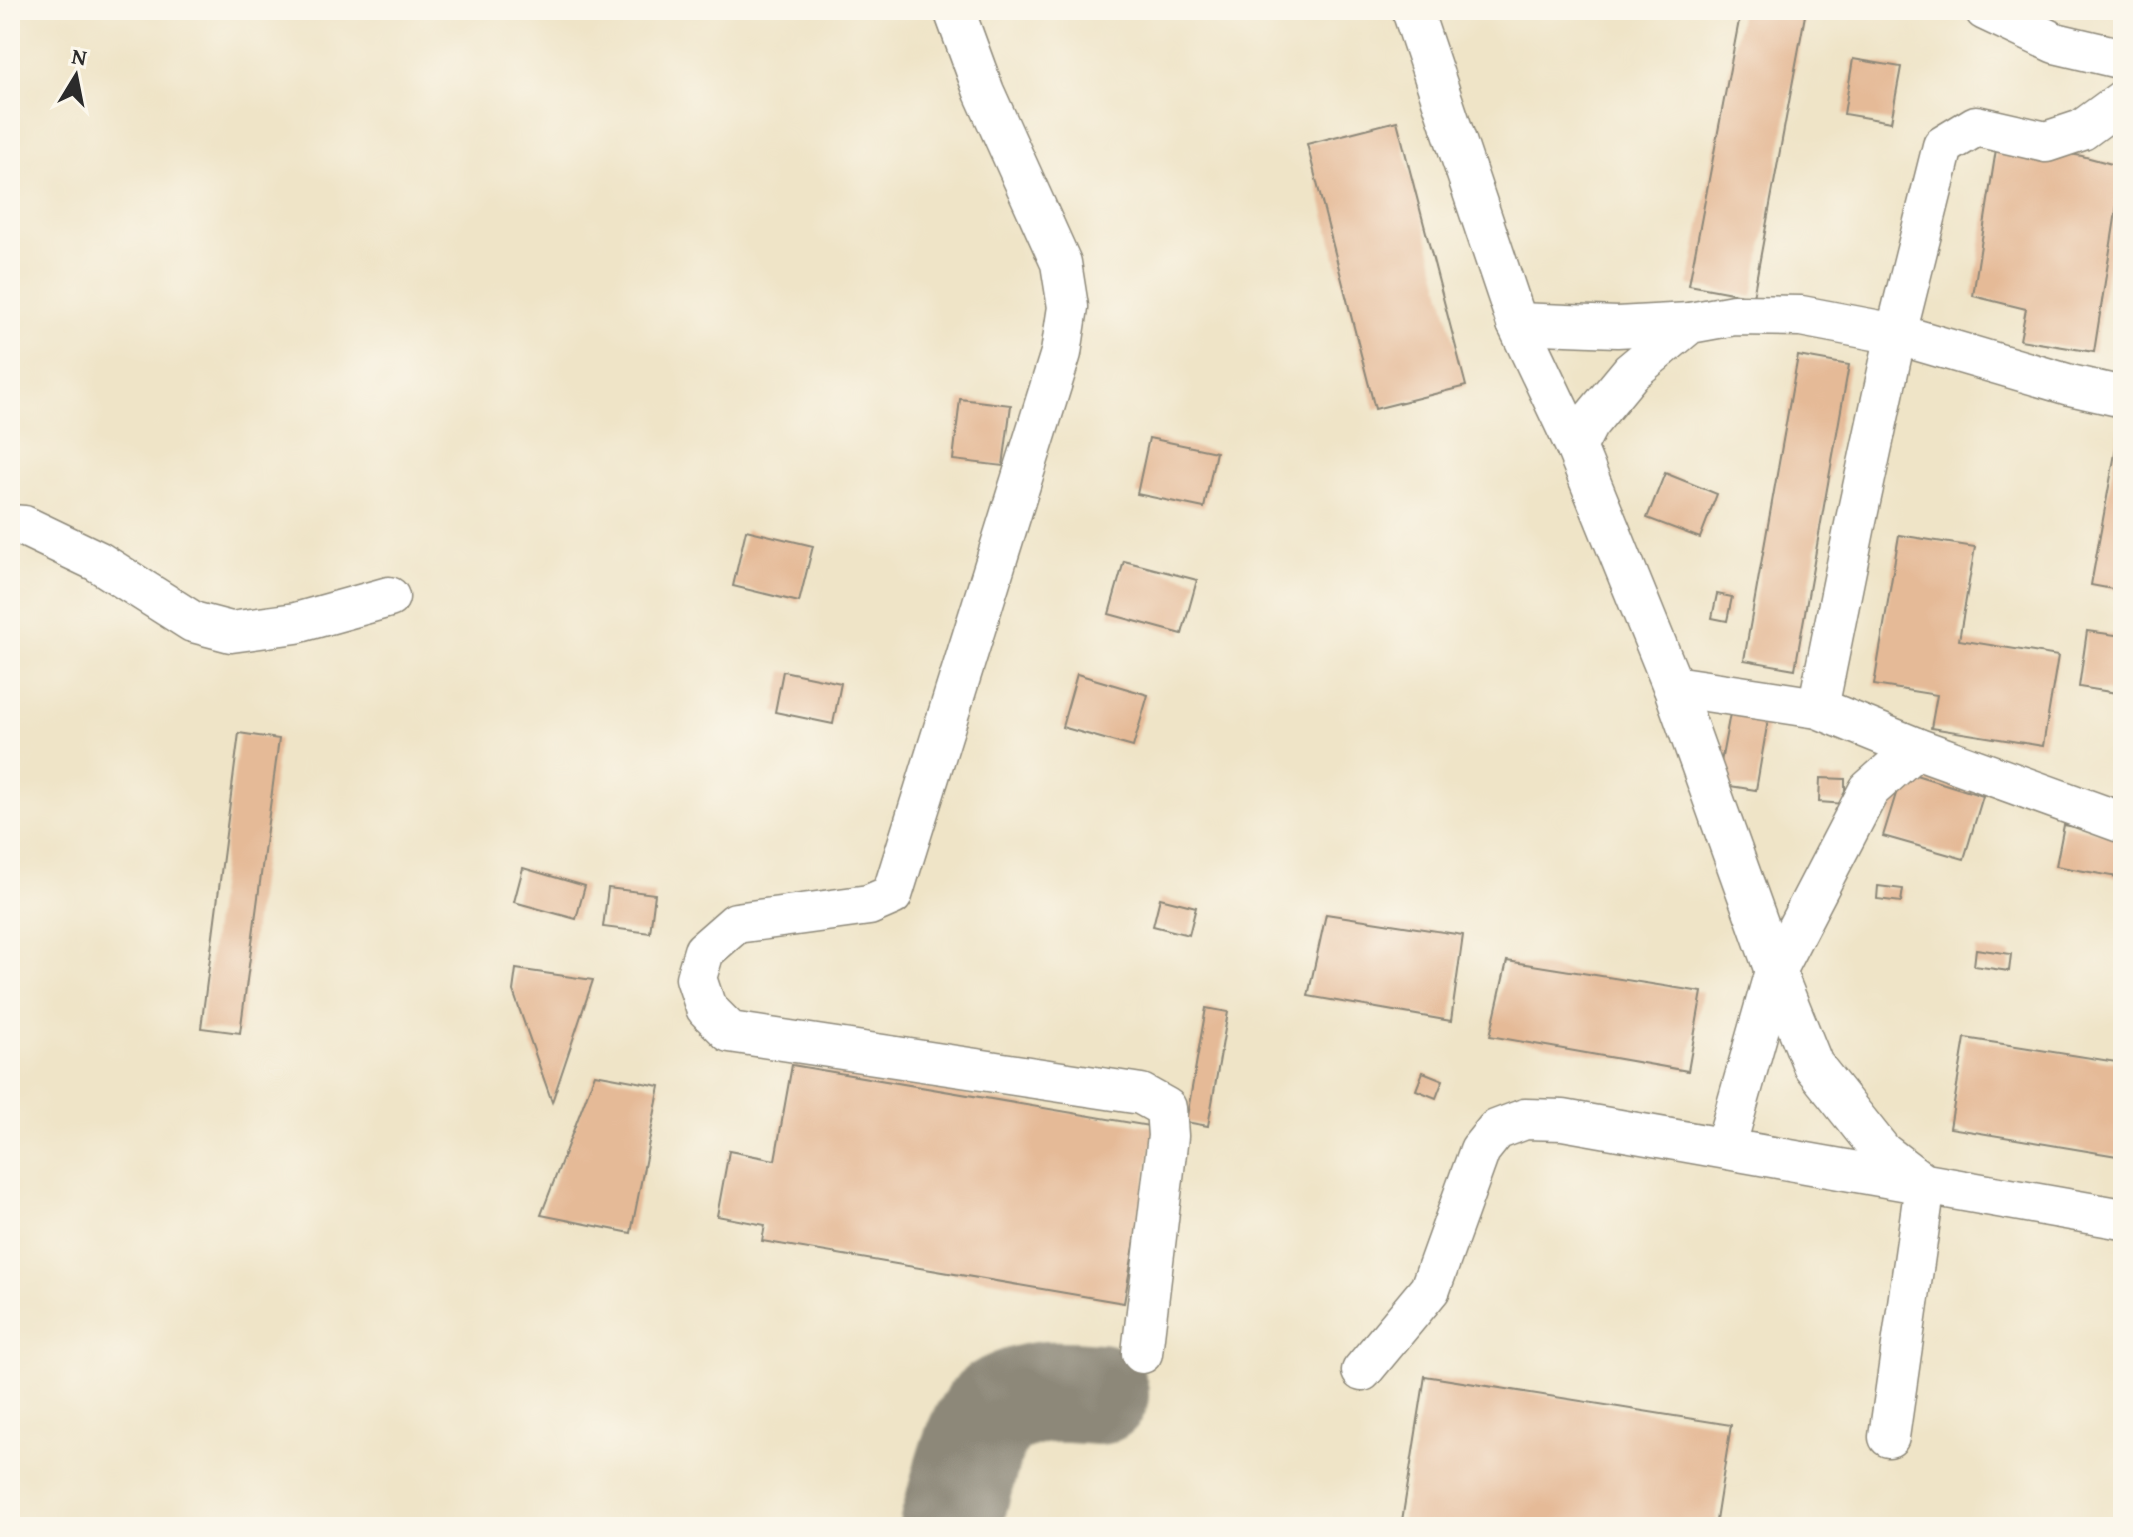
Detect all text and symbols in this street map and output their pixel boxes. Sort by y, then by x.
north arrow [36,36,116,116]
text: N [69,39,90,73]

